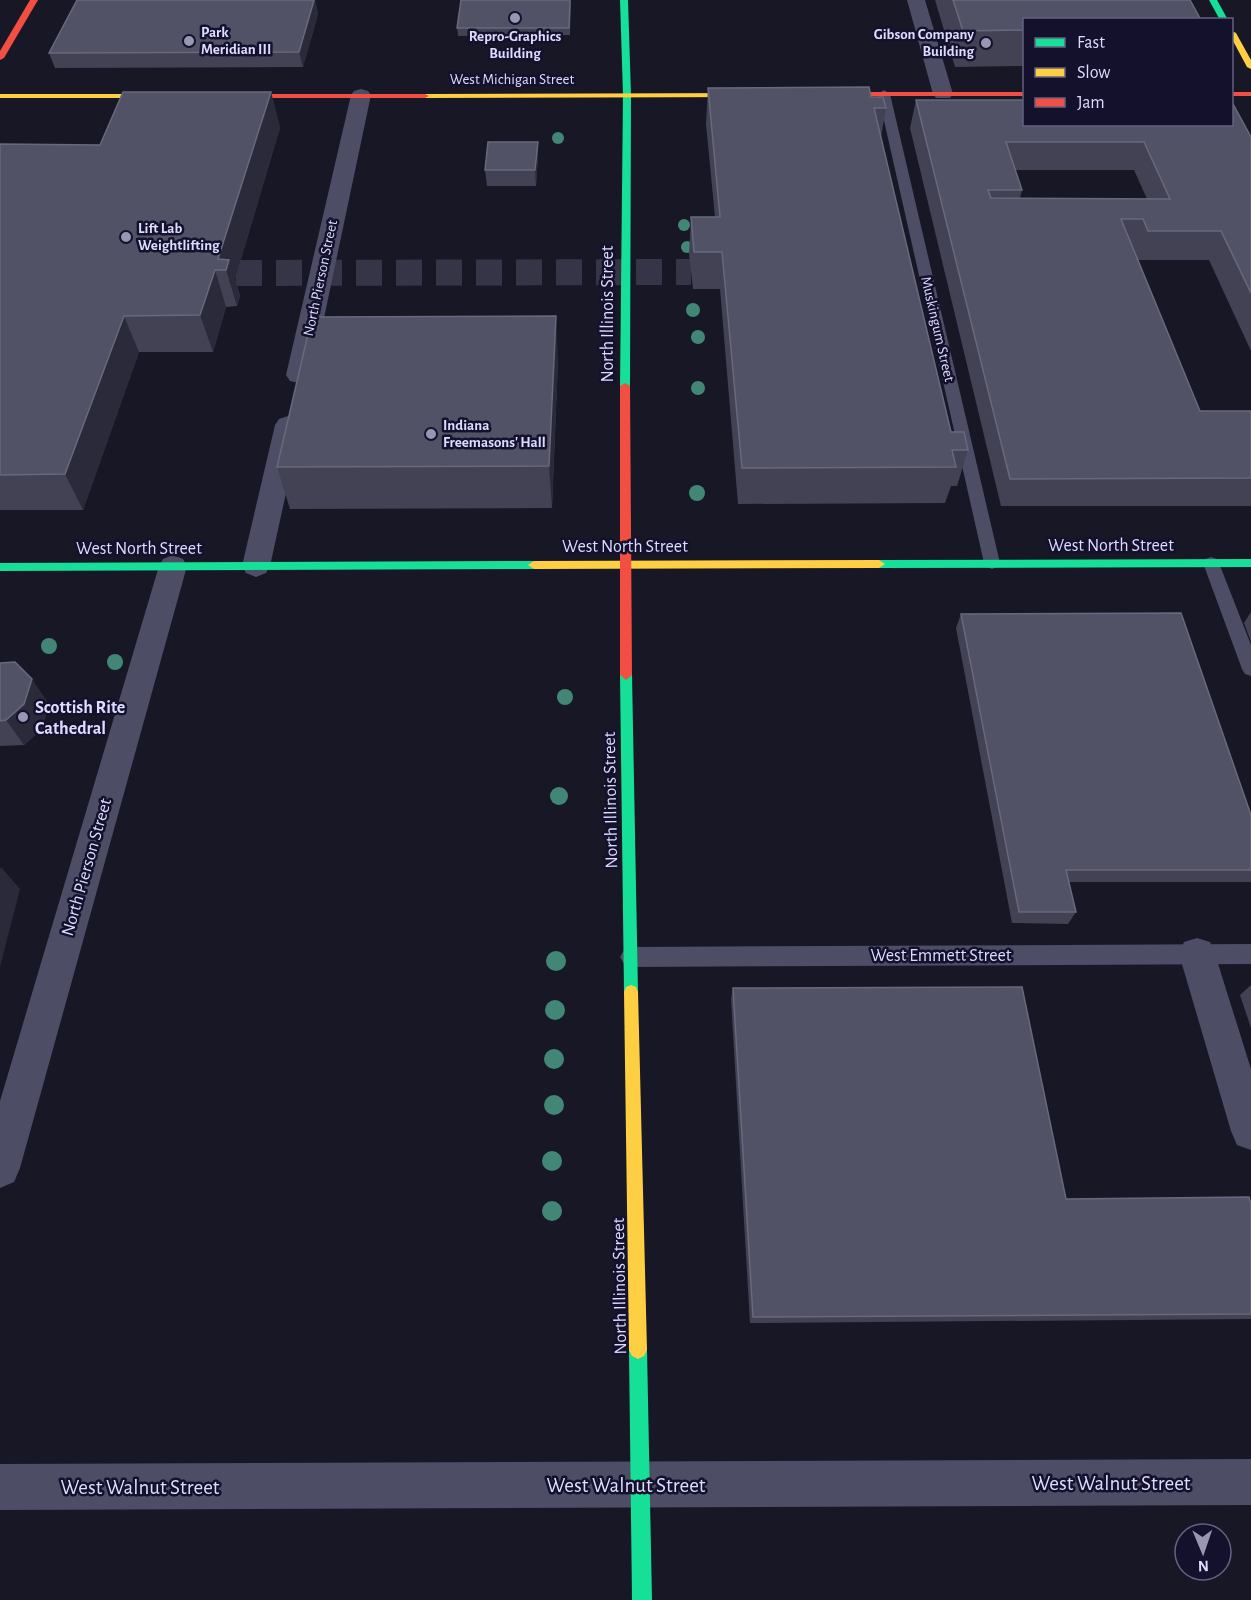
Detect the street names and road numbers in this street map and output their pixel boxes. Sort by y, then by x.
street label: West Michigan Street [450,72,574,87]
street label: North Pierson Street [301,218,340,338]
street label: North Illinois Street [599,245,617,383]
street label: Muskingum Street [918,275,957,383]
street label: West North Street [1048,537,1174,555]
street label: West North Street [562,538,688,556]
street label: West North Street [76,540,202,558]
street label: North Illinois Street [601,731,621,869]
street label: North Pierson Street [59,796,115,938]
street label: West Emmett Street [870,947,1012,965]
street label: North Illinois Street [610,1217,630,1355]
street label: West Walnut Street [1031,1473,1191,1494]
street label: West Walnut Street [546,1475,706,1496]
street label: West Walnut Street [60,1477,220,1498]

